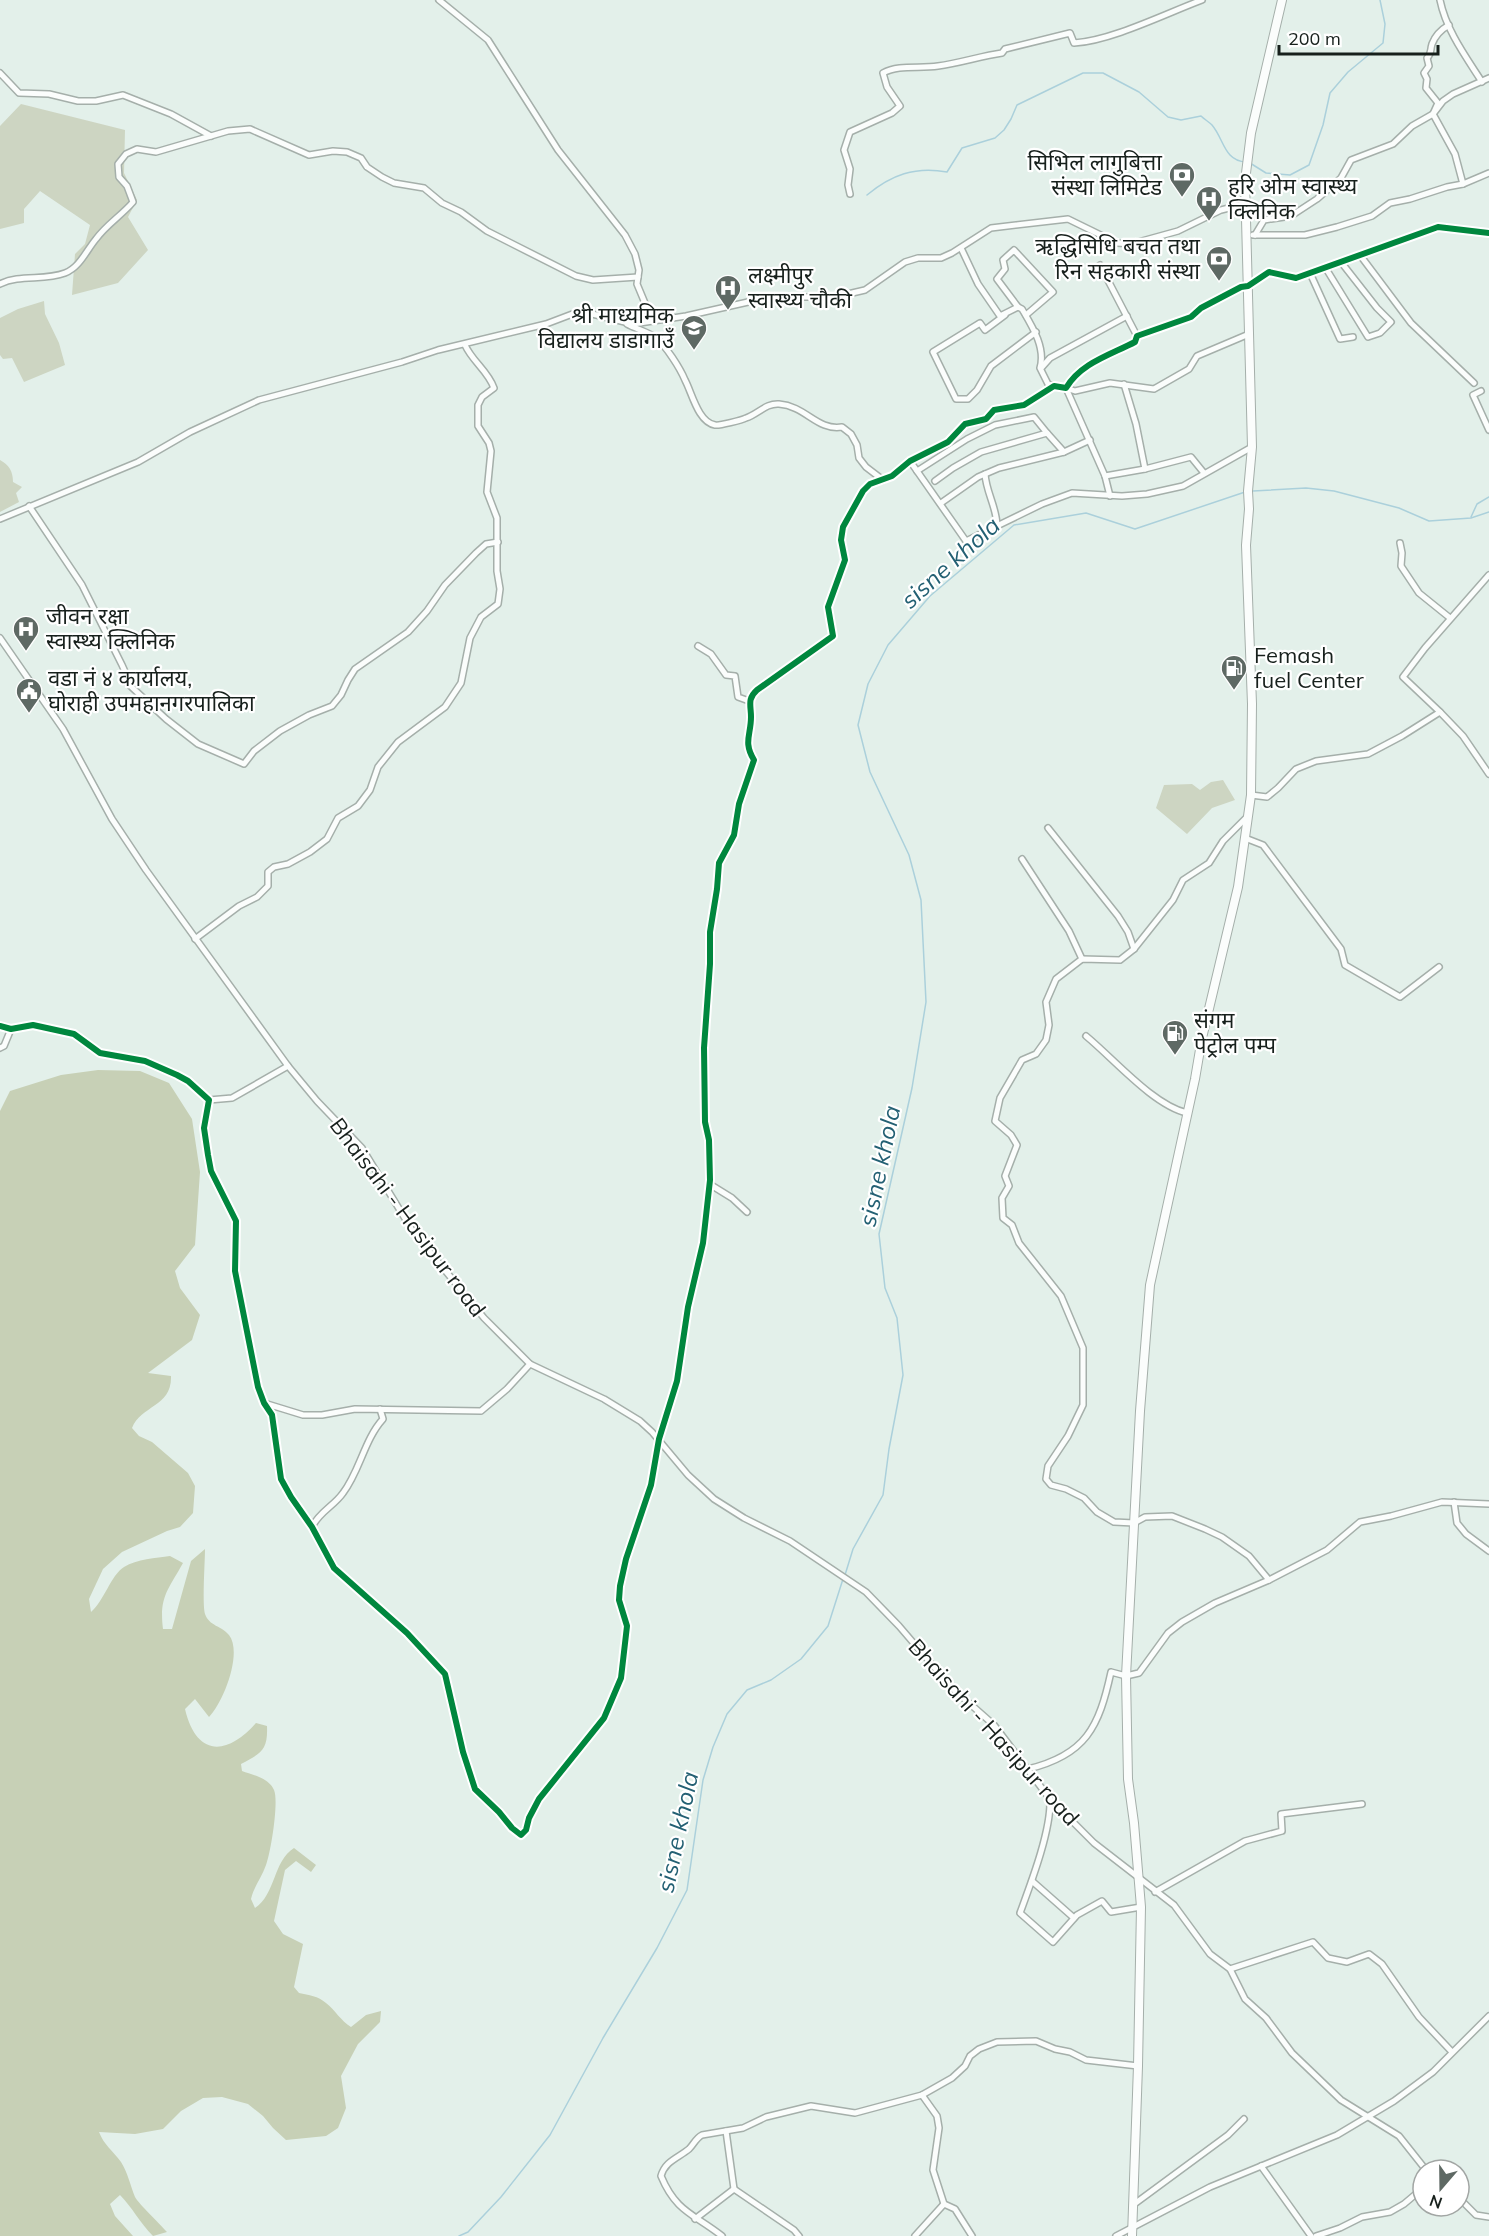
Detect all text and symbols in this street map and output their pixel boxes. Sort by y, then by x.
scale bar [1279,18,1438,56]
text: 200 m [1288,27,1341,50]
place label: सिभिल लागुबित्ता संस्था लिमिटेड [1027,148,1162,201]
bank icon: सिभिल लागुबित्ता संस्था लिमिटेड [1167,160,1197,198]
place label: हरि ओम स्वास्थ्य क्लिनिक [1228,172,1359,225]
hospital icon: हरि ओम स्वास्थ्य क्लिनिक [1194,184,1224,222]
place label: ऋद्धिसिधि बचत तथा रिन सहकारी संस्था [1035,232,1200,285]
bank icon: ऋद्धिसिधि बचत तथा रिन सहकारी संस्था [1204,244,1234,282]
place label: लक्ष्मीपुर स्वास्थ्य चौकी [748,261,852,314]
hospital icon: लक्ष्मीपुर स्वास्थ्य चौकी [713,273,743,311]
place label: श्री माध्यमिक विद्यालय डाडागाउँ [538,301,675,354]
school or university icon: श्री माध्यमिक विद्यालय डाडागाउँ [679,313,709,351]
water label: sisne khola [894,510,1006,614]
place label: जीवन रक्षा स्वास्थ्य क्लिनिक [46,602,176,655]
hospital icon: जीवन रक्षा स्वास्थ्य क्लिनिक [11,614,41,652]
place label: Femash fuel Center [1254,641,1364,694]
fuel station icon: Femash fuel Center [1219,653,1249,691]
place label: वडा नं ४ कार्यालय, घोराही उपमहानगरपालिका [48,664,255,717]
public building icon: वडा नं ४ कार्यालय, घोराही उपमहानगरपालिका [14,676,44,714]
place label: संगम पेट्रोल पम्प [1194,1006,1276,1059]
fuel station icon: संगम पेट्रोल पम्प [1160,1018,1190,1056]
water label: sisne khola [852,1103,906,1229]
street label: Bhaisahi - Hasipur road [324,1112,492,1322]
street label: Bhaisahi - Hasipur road [903,1633,1085,1831]
water label: sisne khola [650,1769,704,1895]
north arrow [1411,2158,1471,2218]
text: N [1427,2191,1445,2214]

